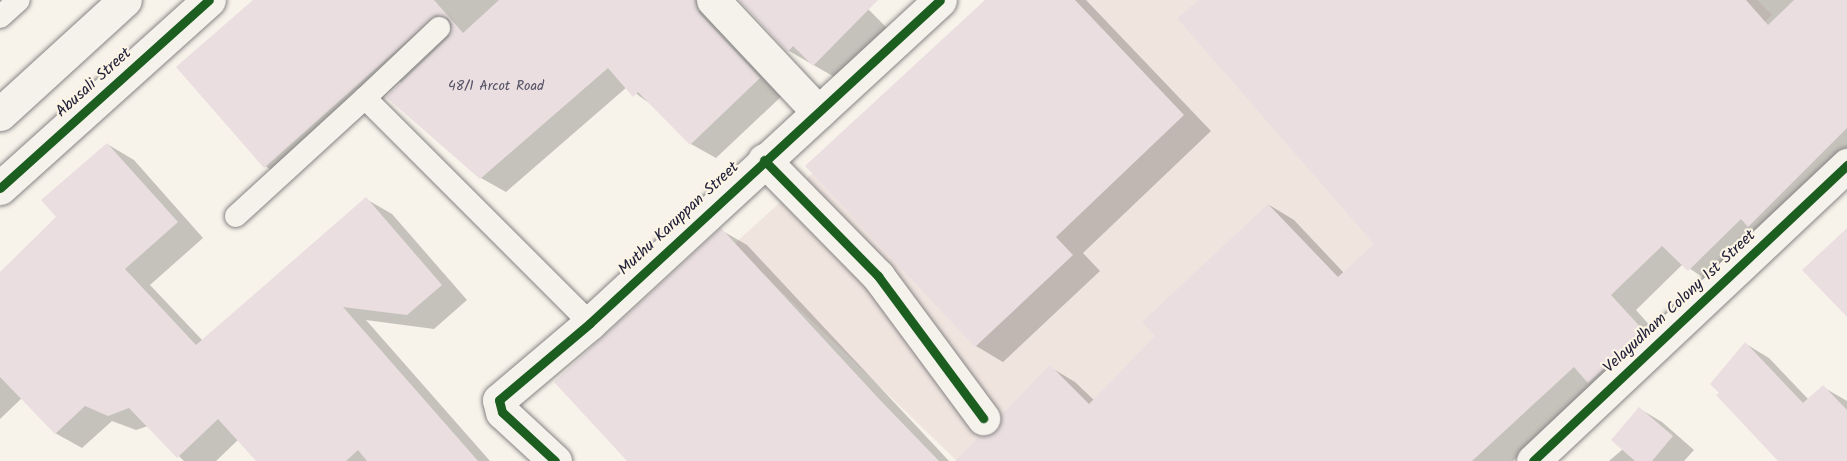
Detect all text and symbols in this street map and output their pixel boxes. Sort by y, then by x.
street label: Abusali Street [52,44,136,122]
house number: 48/1 Arcot Road [448,78,544,94]
street label: Muthu Karuppan Street [615,158,743,280]
street label: Velayudham Colony 1st Street [1600,226,1760,378]

